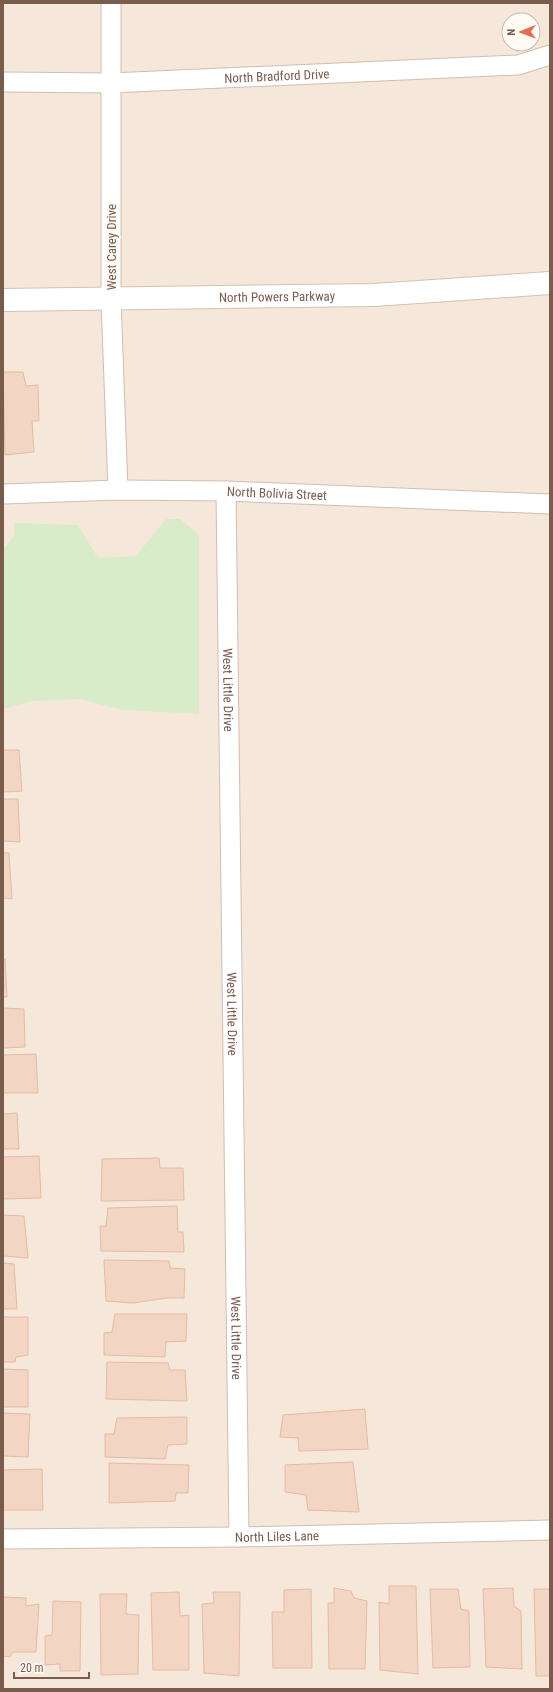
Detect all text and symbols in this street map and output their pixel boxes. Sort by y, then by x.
north arrow [501,12,541,52]
text: N [505,28,518,36]
street label: North Bradford Drive [224,66,330,86]
street label: West Carey Drive [104,204,119,290]
street label: North Powers Parkway [219,289,336,305]
street label: North Bolivia Street [227,484,327,503]
street label: West Little Drive [220,648,236,732]
street label: West Little Drive [224,972,240,1056]
street label: West Little Drive [228,1296,244,1380]
street label: North Liles Lane [235,1528,319,1545]
scale bar [14,1654,89,1680]
text: 20 m [20,1661,44,1675]

